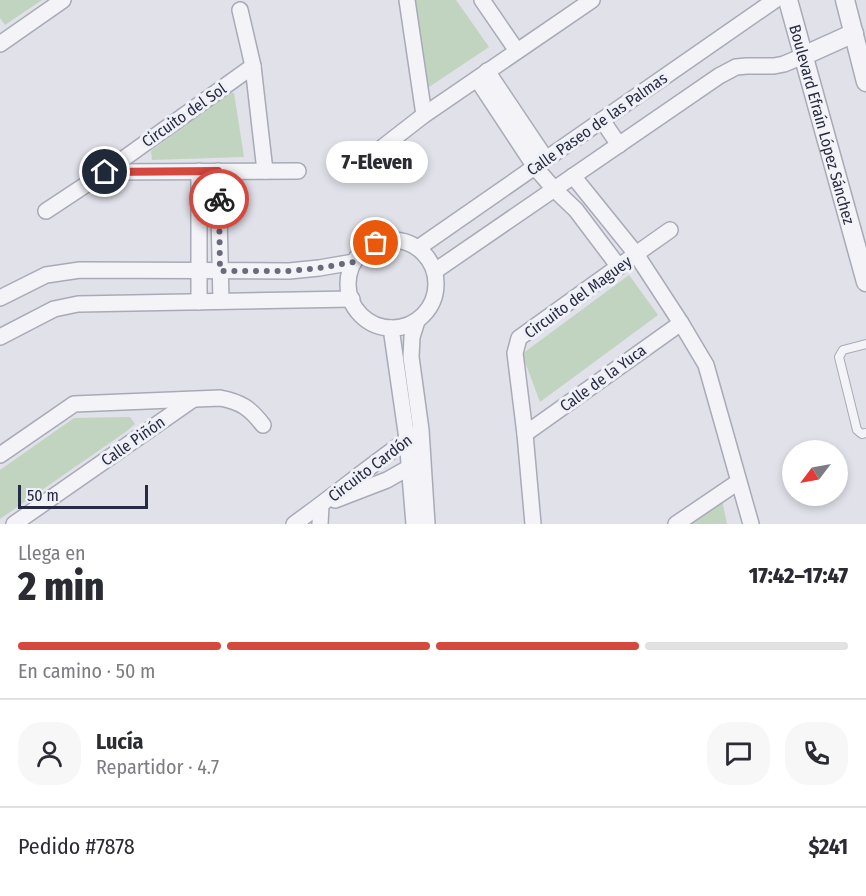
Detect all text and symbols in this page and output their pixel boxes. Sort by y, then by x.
street label: Boulevard Efraín López Sánchez [786,22,859,226]
street label: Calle Paseo de las Palmas [523,68,671,180]
street label: Circuito del Sol [138,79,230,151]
callout: 7-Eleven [325,141,427,183]
pin [79,146,130,197]
text: 7-Eleven [342,150,412,174]
icon: home [88,155,121,188]
courier [189,169,249,229]
icon: bike [203,183,236,216]
pin [350,217,401,268]
icon: bag [359,226,392,259]
street label: Circuito del Maguey [521,251,636,342]
street label: Calle de la Yuca [556,340,650,416]
street label: Calle Piñón [97,412,169,470]
street label: Circuito Cardón [324,430,416,506]
north arrow [782,440,848,506]
map controls [782,440,848,506]
scale bar [18,482,148,510]
text: 50 m [27,486,59,505]
text: Llega en [18,541,86,565]
text: 17:42–17:47 [749,562,848,589]
text: 2 min [18,564,104,610]
text: En camino · 50 m [18,659,155,683]
button: person [18,722,81,785]
button: chat [707,722,770,785]
button: phone [785,722,848,785]
text: Lucía [96,728,144,755]
text: Repartidor · 4.7 [96,755,219,779]
text: Pedido #7878 [18,833,135,860]
text: $241 [808,833,848,860]

